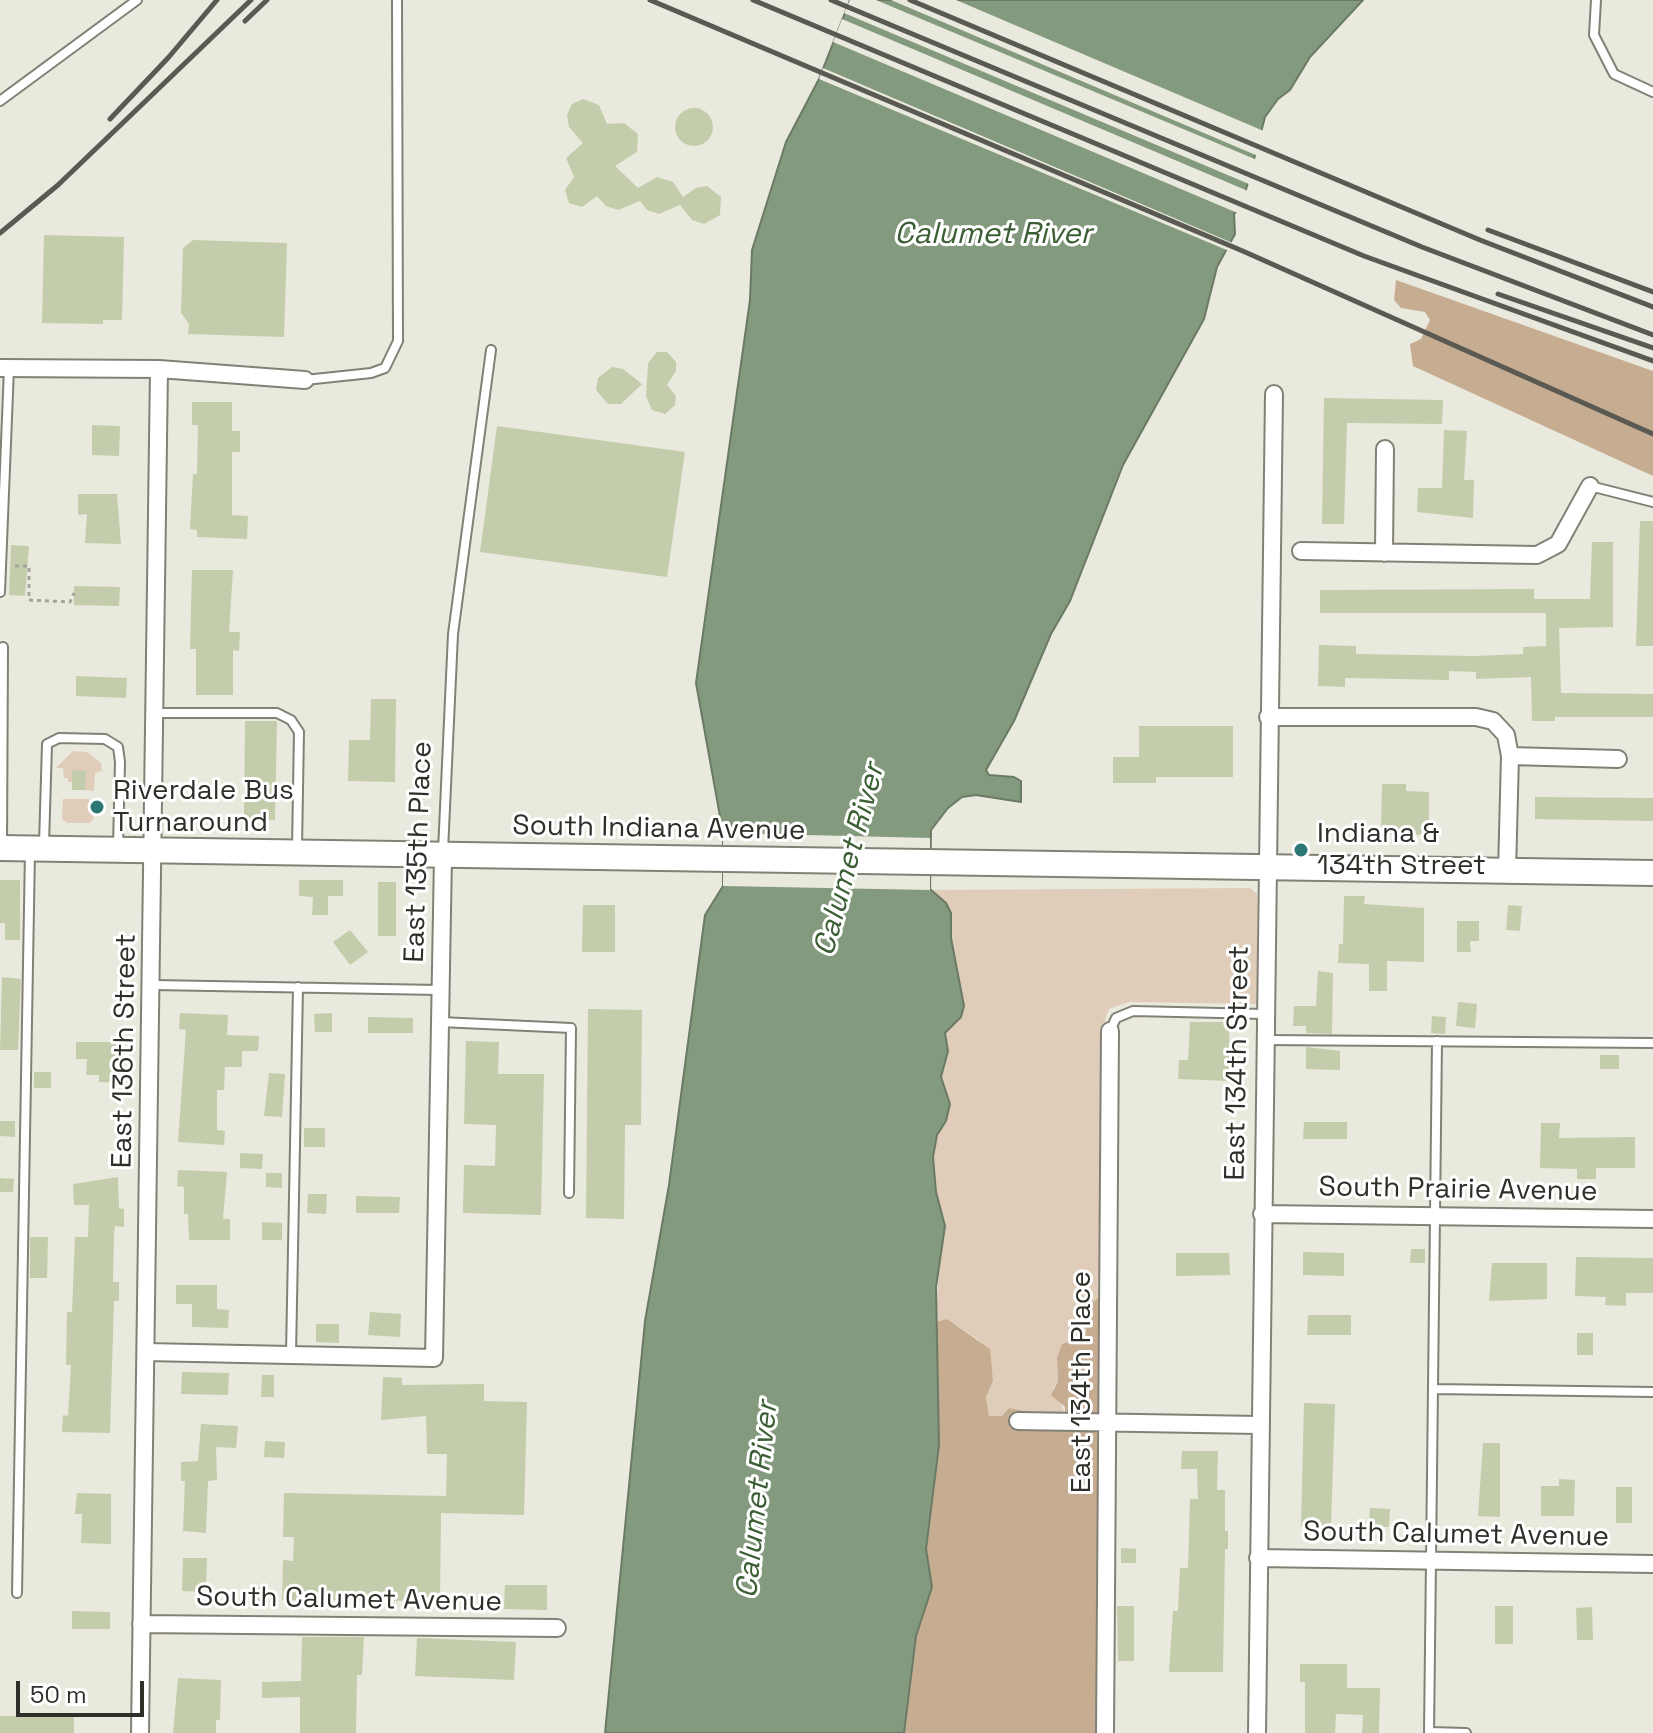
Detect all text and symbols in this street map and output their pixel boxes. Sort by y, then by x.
water label: Calumet River [894,217,1092,253]
street label: East 135th Place [398,741,440,963]
water label: Calumet River [807,760,893,960]
place label: Riverdale Bus Turnaround [113,774,294,840]
marker: Riverdale Bus Turnaround [88,798,106,816]
street label: South Indiana Avenue [512,810,806,848]
place label: Indiana & 134th Street [1317,817,1486,883]
marker: Indiana & 134th Street [1292,841,1310,859]
street label: East 136th Street [106,933,144,1169]
street label: East 134th Street [1219,945,1257,1181]
street label: South Prairie Avenue [1318,1171,1598,1209]
street label: East 134th Place [1065,1271,1099,1493]
water label: Calumet River [730,1400,786,1600]
street label: South Calumet Avenue [1303,1516,1609,1554]
street label: South Calumet Avenue [196,1581,502,1619]
scale bar [20,1665,148,1715]
text: 50 m [30,1679,87,1710]

